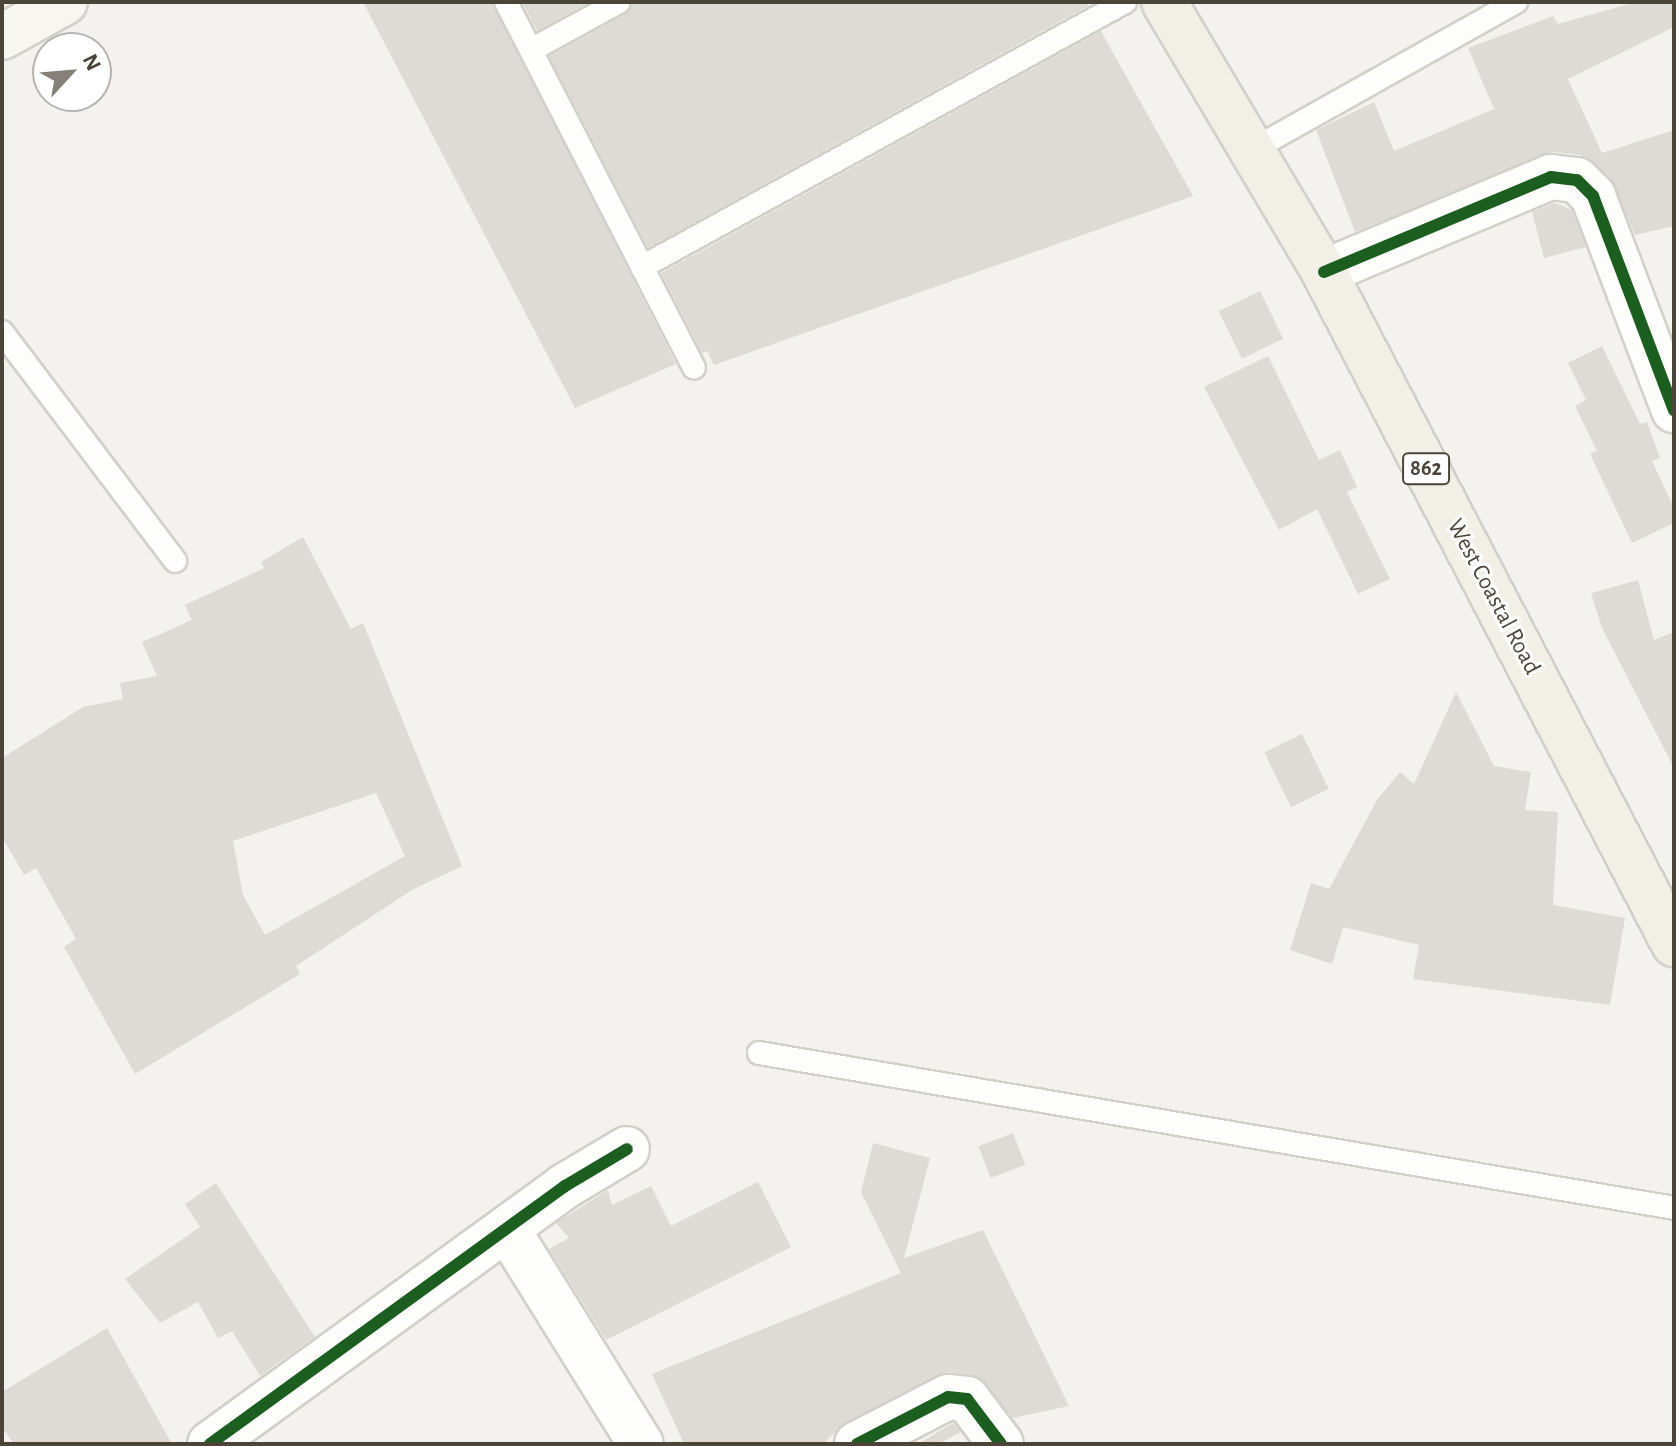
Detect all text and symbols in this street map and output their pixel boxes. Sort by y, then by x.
north arrow [32,32,112,112]
text: N [79,51,105,74]
road number: 862 [1402,451,1450,487]
street label: West Coastal Road [1440,514,1546,680]

